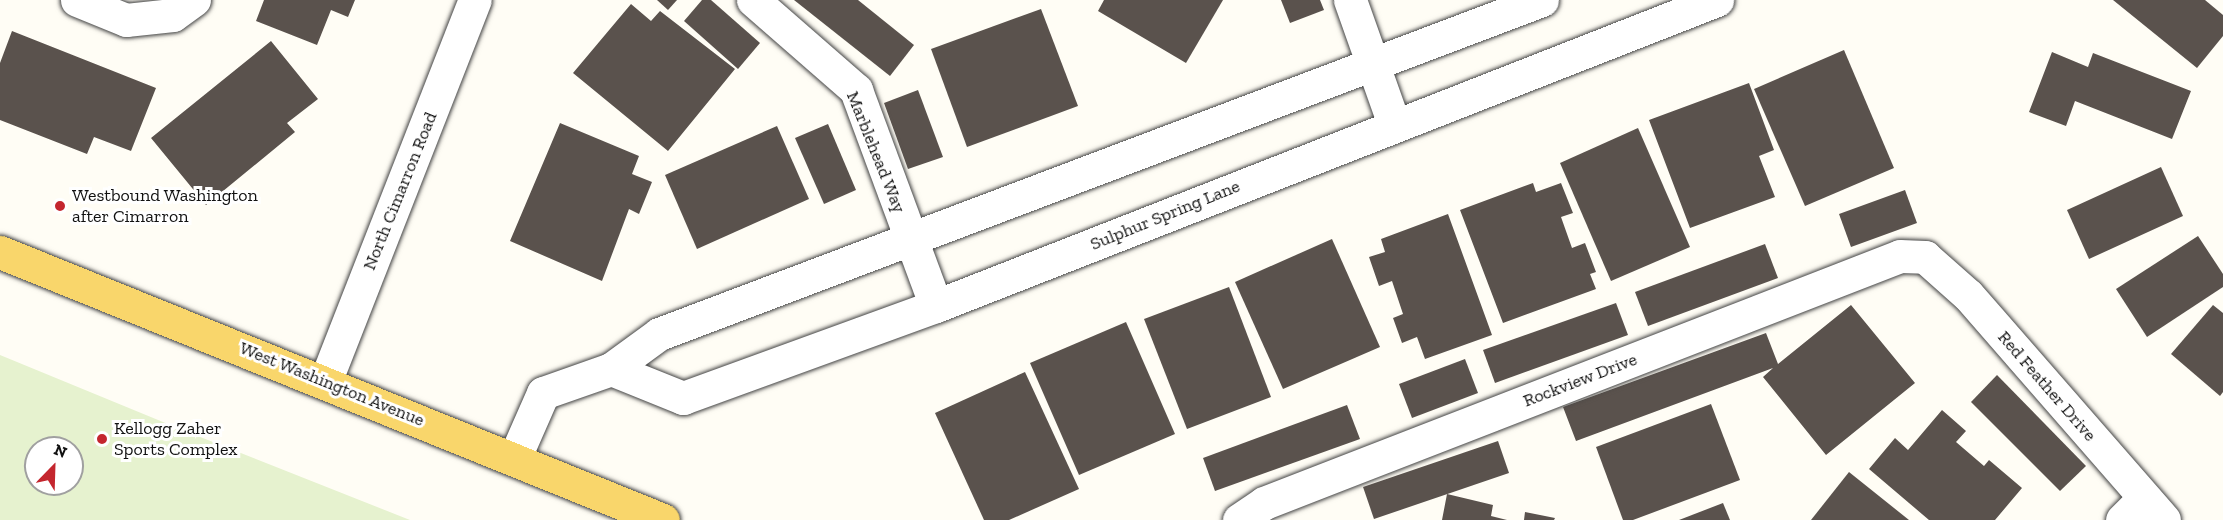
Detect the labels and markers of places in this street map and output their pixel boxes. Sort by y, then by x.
place label: Westbound Washington after Cimarron [72,185,258,228]
marker: Westbound Washington after Cimarron [53,199,67,213]
place label: Kellogg Zaher Sports Complex [114,418,238,460]
marker: Kellogg Zaher Sports Complex [95,432,109,446]

